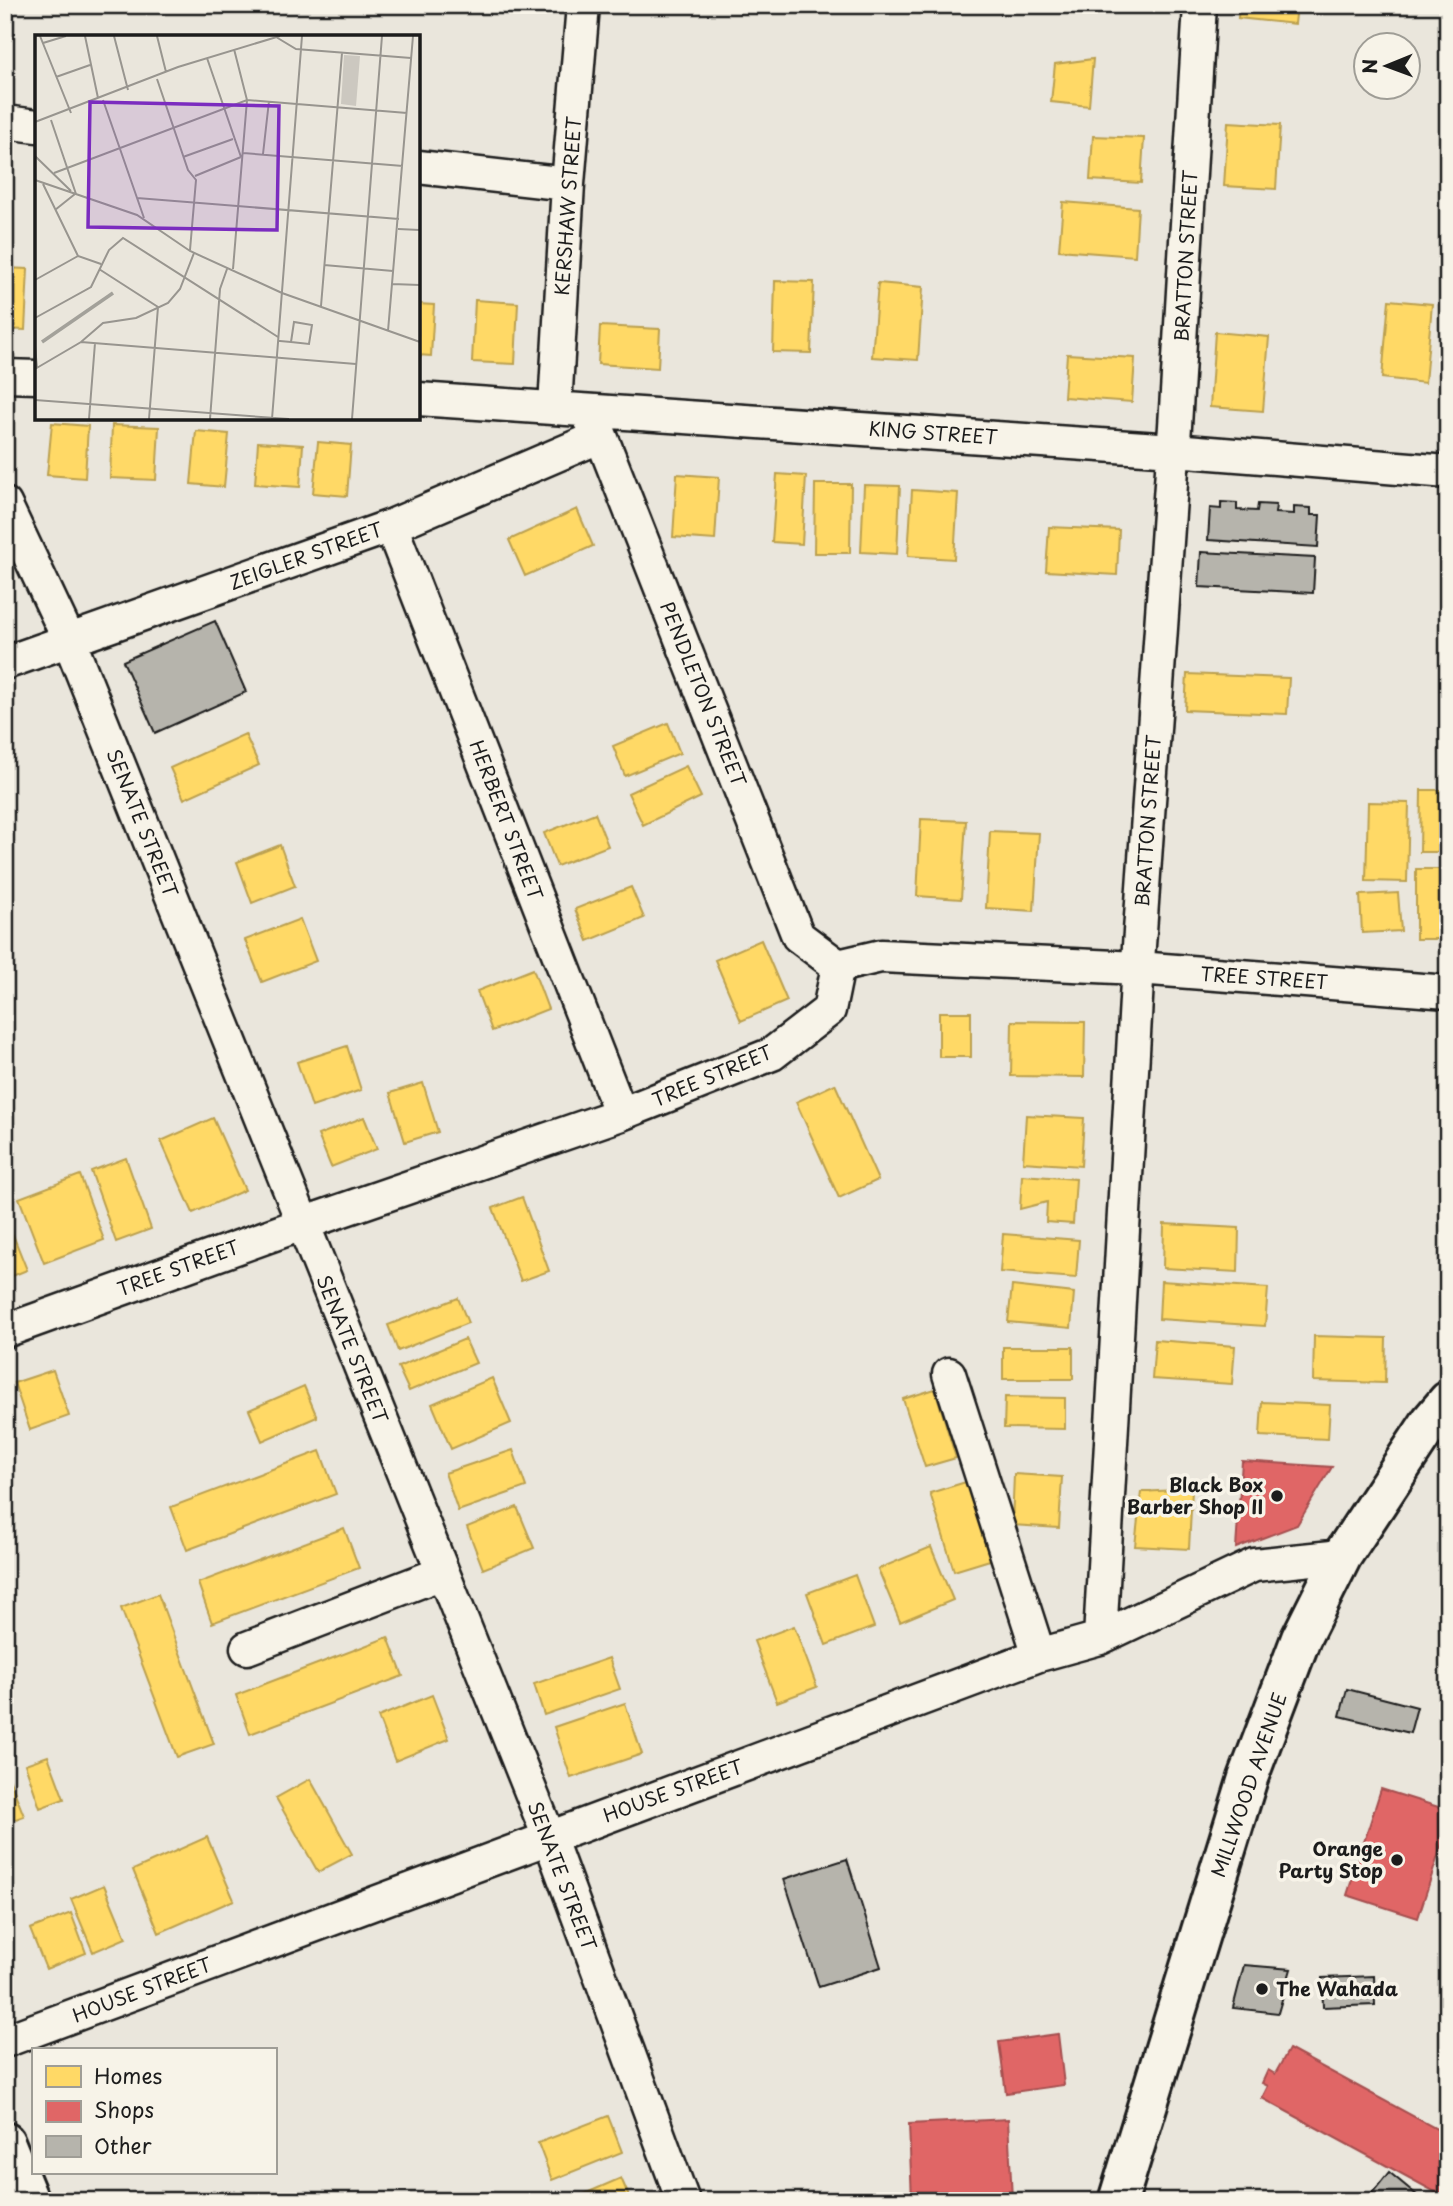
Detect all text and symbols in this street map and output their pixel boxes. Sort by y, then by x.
north arrow [1352,32,1422,102]
inset map [35,35,420,420]
text: N [1355,59,1383,74]
street label: KERSHAW STREET [547,115,587,296]
street label: BRATTON STREET [1167,169,1203,343]
street label: KING STREET [868,414,999,450]
street label: ZEIGLER STREET [225,514,386,596]
street label: PENDLETON STREET [654,597,754,790]
street label: BRATTON STREET [1127,734,1167,908]
street label: HERBERT STREET [464,736,550,904]
street label: SENATE STREET [100,744,185,901]
street label: TREE STREET [1199,959,1329,995]
street label: TREE STREET [647,1037,776,1113]
street label: TREE STREET [113,1232,243,1302]
street label: SENATE STREET [310,1270,395,1427]
place label: Black Box Barber Shop II [1126,1470,1263,1520]
marker: Black Box Barber Shop II [1269,1488,1285,1504]
street label: MILLWOOD AVENUE [1203,1689,1293,1881]
street label: HOUSE STREET [599,1752,747,1828]
street label: SENATE STREET [522,1797,604,1954]
place label: Orange Party Stop [1279,1834,1383,1884]
marker: Orange Party Stop [1389,1852,1405,1868]
street label: HOUSE STREET [68,1950,215,2029]
place label: The Wahada [1276,1974,1398,2002]
marker: The Wahada [1254,1981,1270,1997]
legend [32,2048,276,2174]
text: Homes [94,2059,162,2091]
text: Shops [94,2093,154,2125]
text: Other [94,2129,152,2161]

